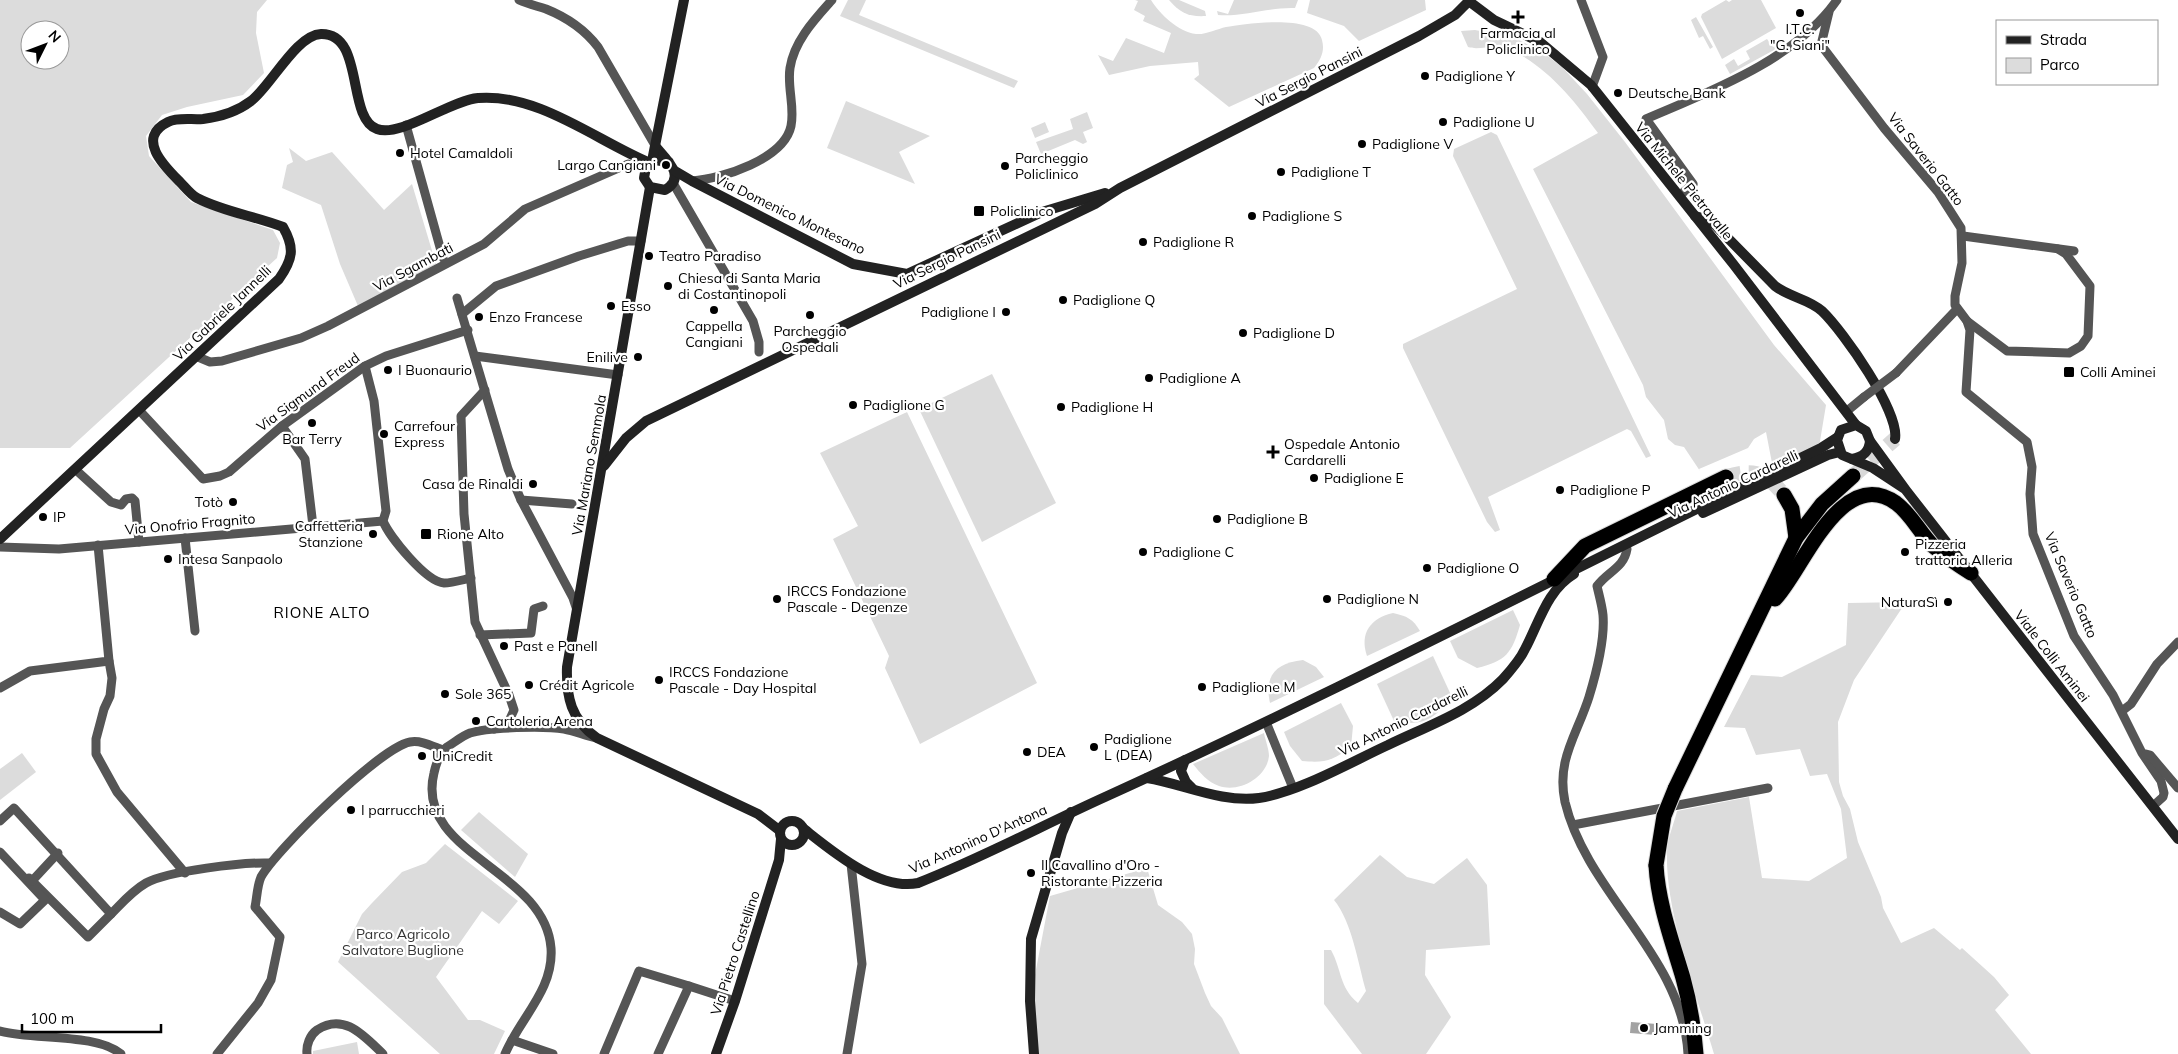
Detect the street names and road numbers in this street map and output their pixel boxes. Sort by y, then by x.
street label: Via Sergio Pansini [1253,42,1365,112]
street label: Via Saverio Gatto [1884,109,1968,209]
street label: Via Michele Pietravalle [1631,119,1737,243]
street label: Via Domenico Montesano [712,170,868,258]
street label: Via Sergio Pansini [890,225,1004,293]
street label: Via Sgambati [370,238,456,296]
street label: Via Gabriele Jannelli [169,261,275,365]
street label: Via Sigmund Freud [253,349,363,435]
street label: Via Mariano Semmola [568,393,610,537]
street label: Via Antonio Cardarelli [1665,446,1801,522]
street label: Via Onofrio Fragnito [124,509,256,539]
street label: Via Saverio Gatto [2041,529,2101,641]
street label: Viale Colli Aminei [2010,606,2094,706]
street label: Via Antonio Cardarelli [1335,682,1471,760]
street label: Via Antonino D'Antona [906,800,1050,878]
street label: Via Pietro Castellino [706,888,764,1018]

